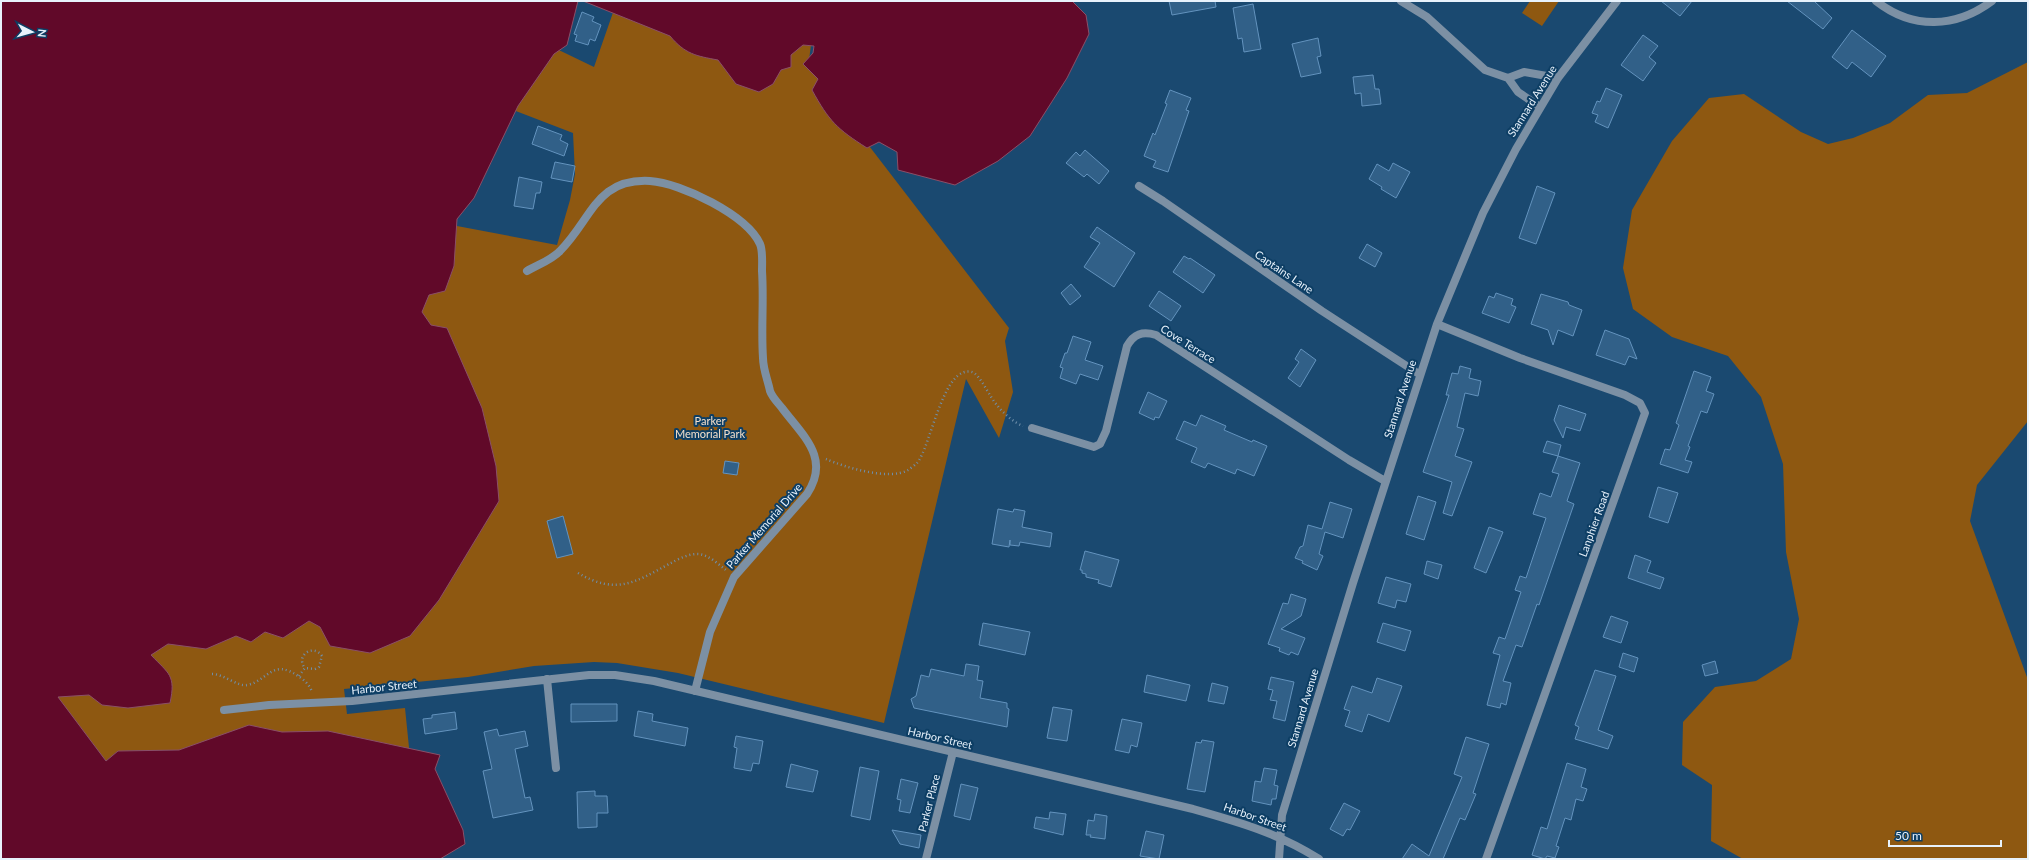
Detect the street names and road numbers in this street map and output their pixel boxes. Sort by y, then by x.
street label: Stannard Avenue [1504,62,1559,139]
street label: Captains Lane [1253,247,1316,296]
street label: Cove Terrace [1158,322,1218,366]
street label: Stannard Avenue [1381,358,1418,440]
street label: Parker Memorial Drive [723,480,804,571]
street label: Lanphier Road [1576,489,1611,558]
street label: Stannard Avenue [1284,667,1321,749]
street label: Harbor Street [351,677,417,696]
street label: Harbor Street [907,724,974,751]
street label: Parker Place [915,772,942,833]
street label: Harbor Street [1222,800,1288,833]

